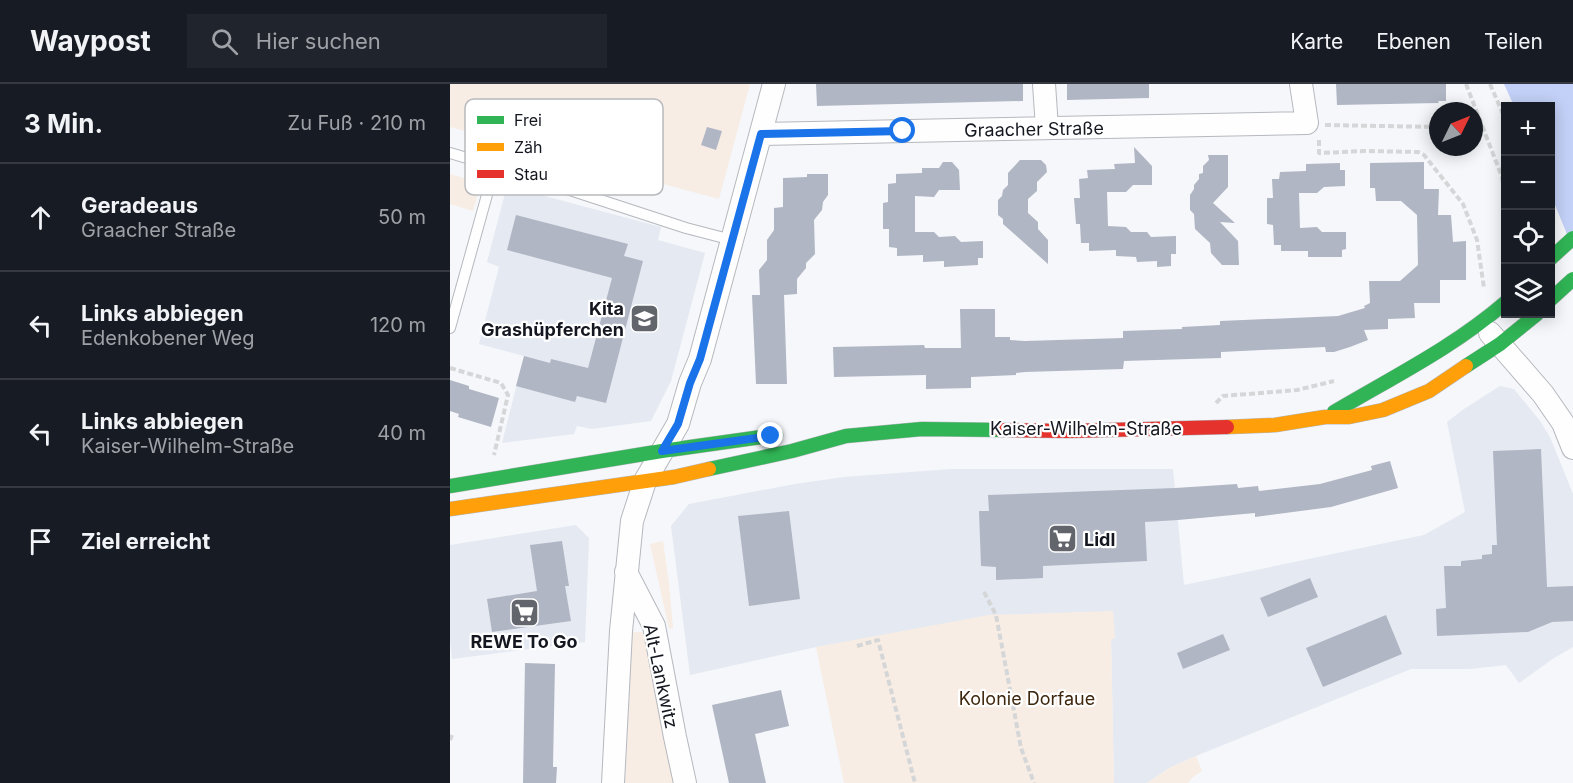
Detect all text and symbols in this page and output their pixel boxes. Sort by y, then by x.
search box [187,14,607,68]
text: Waypost [30,24,151,58]
icon: search [208,25,241,58]
text: Hier suchen [256,28,381,54]
text: Karte [1290,29,1343,54]
text: Ebenen [1376,29,1451,54]
text: Teilen [1484,29,1543,54]
legend [465,99,663,195]
north arrow [1429,102,1483,156]
map controls [1501,102,1555,318]
button: + [1501,102,1555,156]
text: 3 Min. [24,108,103,139]
text: Frei [514,110,542,130]
text: Zu Fuß · 210 m [288,111,426,135]
route start [889,117,915,143]
street label: Graacher Straße [964,117,1104,141]
text: Zäh [514,137,543,157]
button: − [1501,156,1555,210]
text: Stau [514,164,548,184]
text: Geradeaus [81,192,198,218]
icon: ahead [24,201,57,234]
text: 50 m [378,205,426,229]
button: locate [1501,210,1555,264]
text: Graacher Straße [81,218,236,242]
button: layers [1501,264,1555,318]
place label: Kita Grashüpferchen [481,298,624,340]
text: Links abbiegen [81,300,244,326]
school or university icon: Kita Grashüpferchen [629,302,661,334]
icon: left [24,309,57,342]
text: 120 m [370,313,426,337]
text: Edenkobener Weg [81,326,254,350]
text: Links abbiegen [81,408,244,434]
icon: left [24,417,57,450]
street label: Kaiser-Wilhelm-Straße [990,418,1182,439]
text: 40 m [377,421,426,445]
route end [757,422,783,448]
text: Kaiser-Wilhelm-Straße [81,434,294,458]
supermarket icon: Lidl [1047,523,1079,555]
icon: arrive [24,525,57,558]
text: Ziel erreicht [81,528,210,554]
place label: Lidl [1084,529,1115,550]
supermarket icon: REWE To Go [508,596,540,628]
street label: Alt-Lankwitz [640,622,682,730]
place label: REWE To Go [470,631,578,652]
park label: Kolonie Dorfaue [959,688,1095,709]

